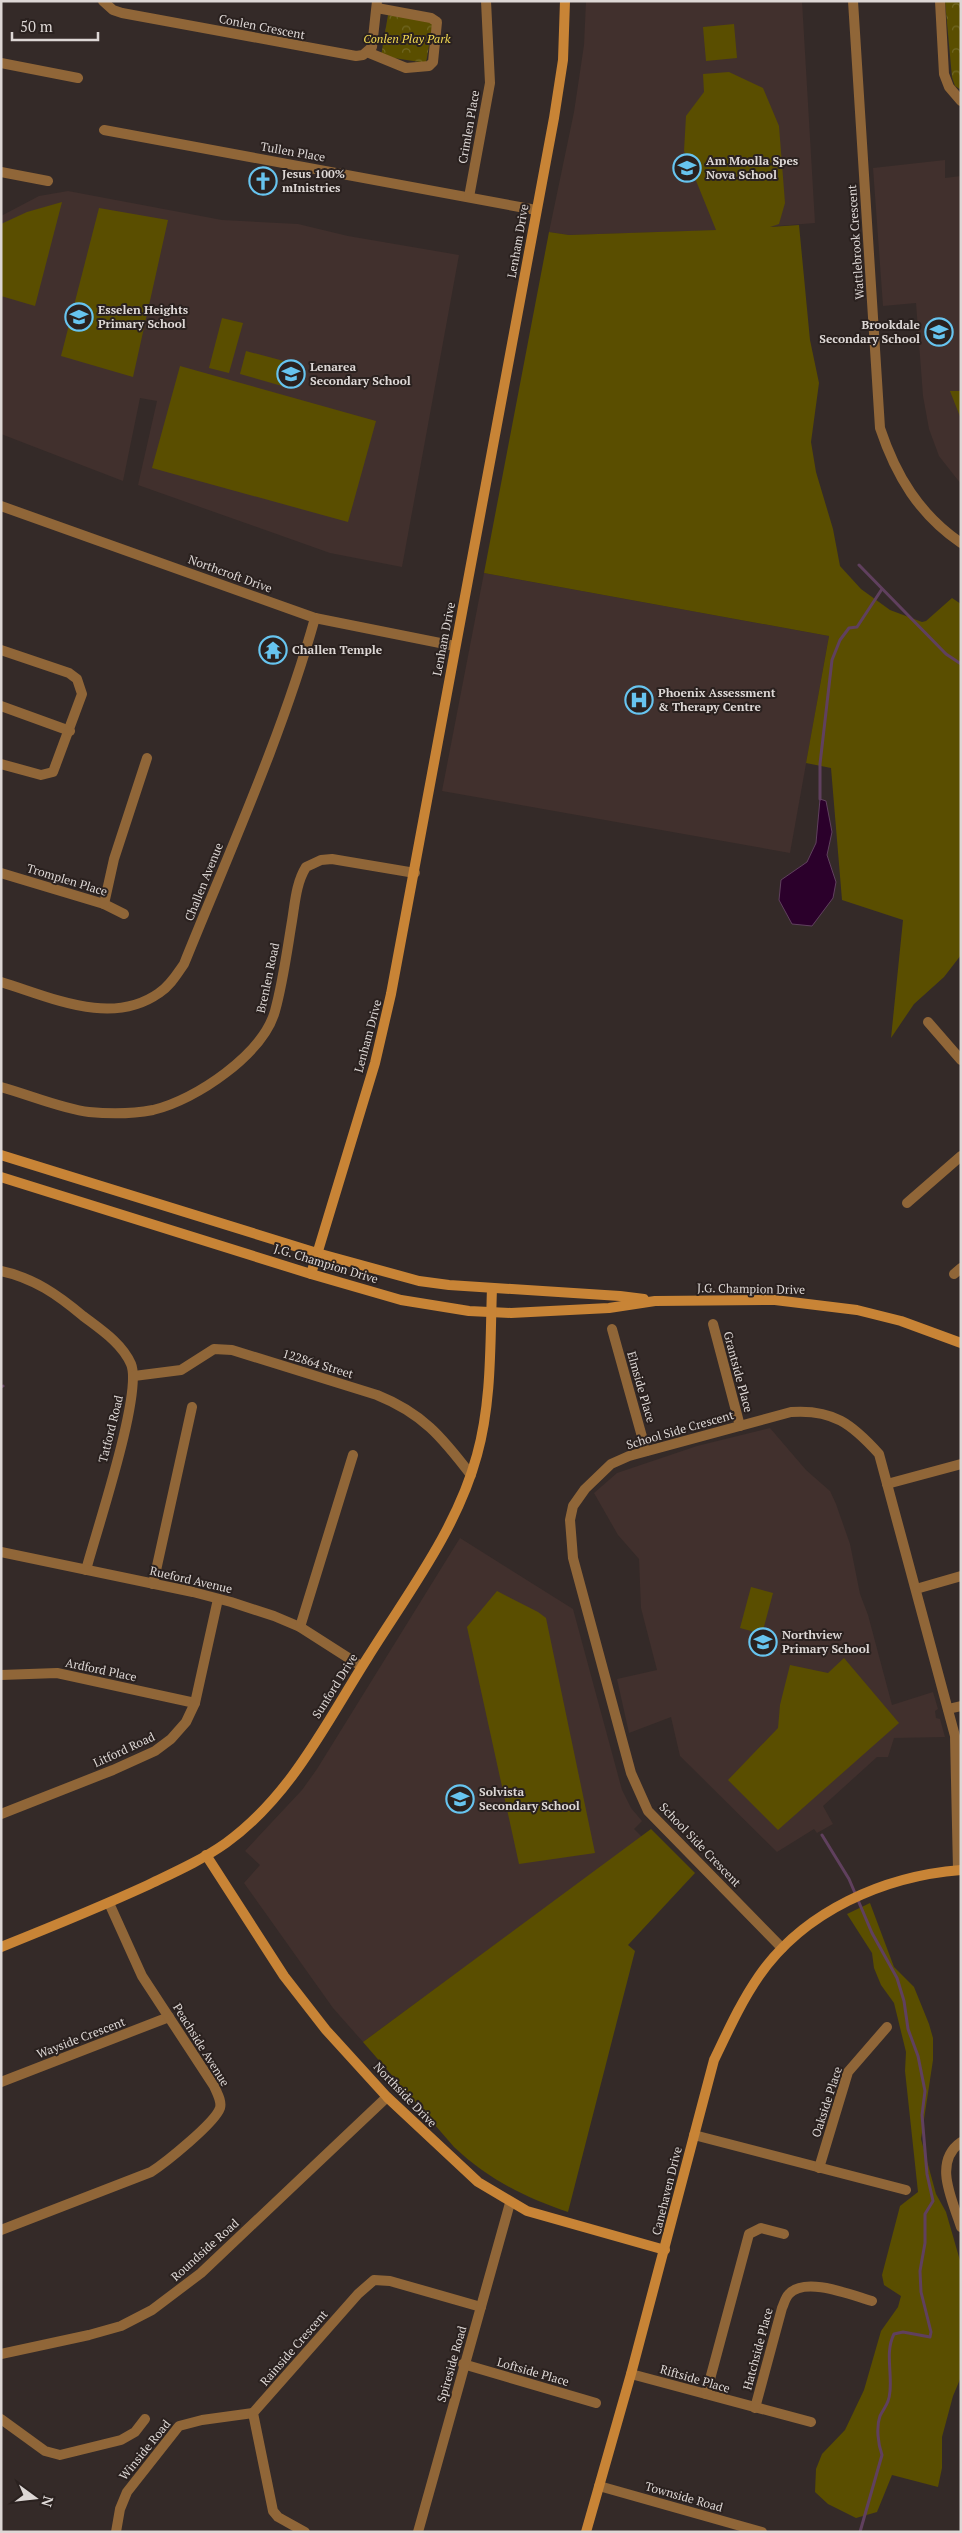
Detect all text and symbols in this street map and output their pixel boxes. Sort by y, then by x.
scale bar [12,10,99,42]
street label: Conlen Crescent [218,11,307,42]
text: 50 m [20,16,53,36]
park label: Conlen Play Park [363,31,451,46]
street label: Crimlen Place [455,89,482,165]
street label: Tullen Place [260,138,327,165]
school or university icon: Am Moolla Spes Nova School [672,153,702,183]
place label: Am Moolla Spes Nova School [706,153,799,182]
church icon: Jesus 100% mInistries [248,166,278,196]
place label: Jesus 100% mInistries [282,166,345,195]
street label: Wattlebrook Crescent [844,184,867,300]
street label: Lenham Drive [504,203,531,279]
school or university icon: Esselen Heights Primary School [64,302,94,332]
place label: Esselen Heights Primary School [98,302,189,331]
place label: Brookdale Secondary School [819,317,921,346]
school or university icon: Brookdale Secondary School [924,317,954,347]
school or university icon: Lenarea Secondary School [276,359,306,389]
place label: Lenarea Secondary School [310,359,411,388]
street label: Northcroft Drive [186,551,274,596]
street label: Lenham Drive [429,601,458,677]
temple icon: Challen Temple [258,635,288,665]
place label: Challen Temple [292,642,383,657]
hospital icon: Phoenix Assessment & Therapy Centre [624,685,654,715]
place label: Phoenix Assessment & Therapy Centre [658,685,776,714]
street label: Challen Avenue [181,840,226,923]
street label: Tromplen Place [25,860,109,899]
street label: Brenlen Road [253,941,282,1014]
street label: Lenham Drive [351,998,384,1074]
street label: J.G. Champion Drive [272,1241,380,1286]
street label: J.G. Champion Drive [697,1280,805,1297]
street label: Grantside Place [720,1330,756,1414]
street label: 122864 Street [281,1346,356,1382]
street label: Elmside Place [624,1349,659,1424]
street label: Tatford Road [95,1393,126,1464]
street label: School Side Crescent [624,1407,736,1452]
street label: Rueford Avenue [148,1563,234,1596]
school or university icon: Northview Primary School [748,1627,778,1657]
place label: Northview Primary School [782,1627,870,1656]
street label: Sunford Drive [309,1650,360,1721]
street label: Ardford Place [64,1655,138,1684]
street label: Litford Road [91,1729,157,1770]
school or university icon: Solvista Secondary School [445,1784,475,1814]
place label: Solvista Secondary School [479,1784,580,1813]
street label: School Side Crescent [656,1799,745,1890]
street label: Peachside Avenue [170,2000,233,2089]
street label: Wayside Crescent [34,2014,128,2061]
street label: Northside Drive [371,2059,440,2130]
street label: Oakside Place [808,2064,845,2139]
street label: Canehaven Drive [648,2145,685,2237]
street label: Roundside Road [168,2215,242,2284]
street label: Rainside Crescent [257,2306,331,2389]
street label: Hatchside Place [739,2306,776,2392]
street label: Spireside Road [433,2324,470,2404]
street label: Loftside Place [495,2354,571,2389]
street label: Riftside Place [658,2361,732,2396]
street label: Winside Road [116,2416,174,2483]
north arrow [10,2473,60,2523]
street label: Townside Road [644,2478,725,2515]
text: N [37,2494,59,2509]

